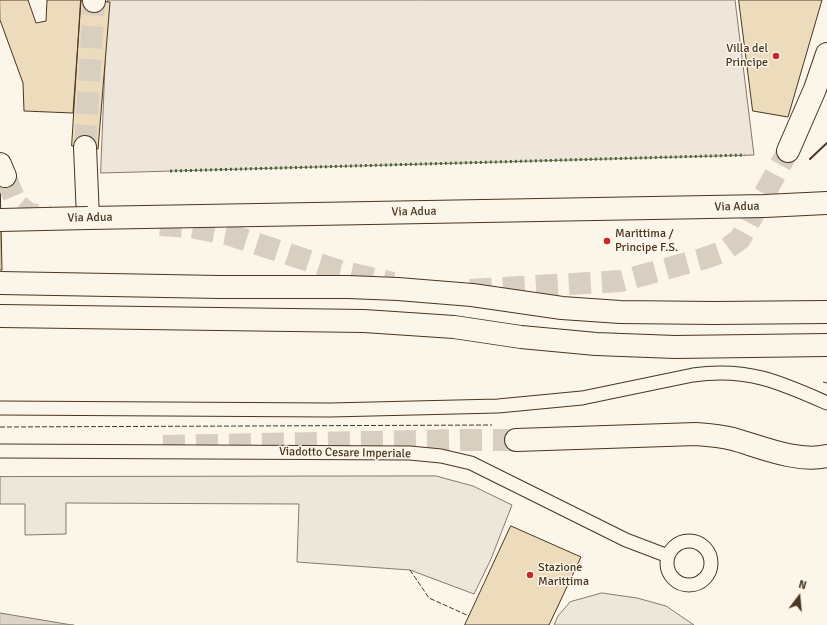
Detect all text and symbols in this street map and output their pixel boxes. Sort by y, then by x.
place label: Villa del Principe [726,42,768,70]
marker: Villa del Principe [771,51,781,61]
street label: Via Adua [714,199,760,215]
street label: Via Adua [391,204,437,220]
street label: Via Adua [67,210,113,226]
place label: Marittima / Principe F.S. [615,227,678,255]
marker: Marittima / Principe F.S. [602,236,612,246]
street label: Viadotto Cesare Imperiale [279,445,411,461]
place label: Stazione Marittima [538,561,589,589]
marker: Stazione Marittima [525,570,535,580]
north arrow [779,577,819,617]
text: N [797,578,808,592]

